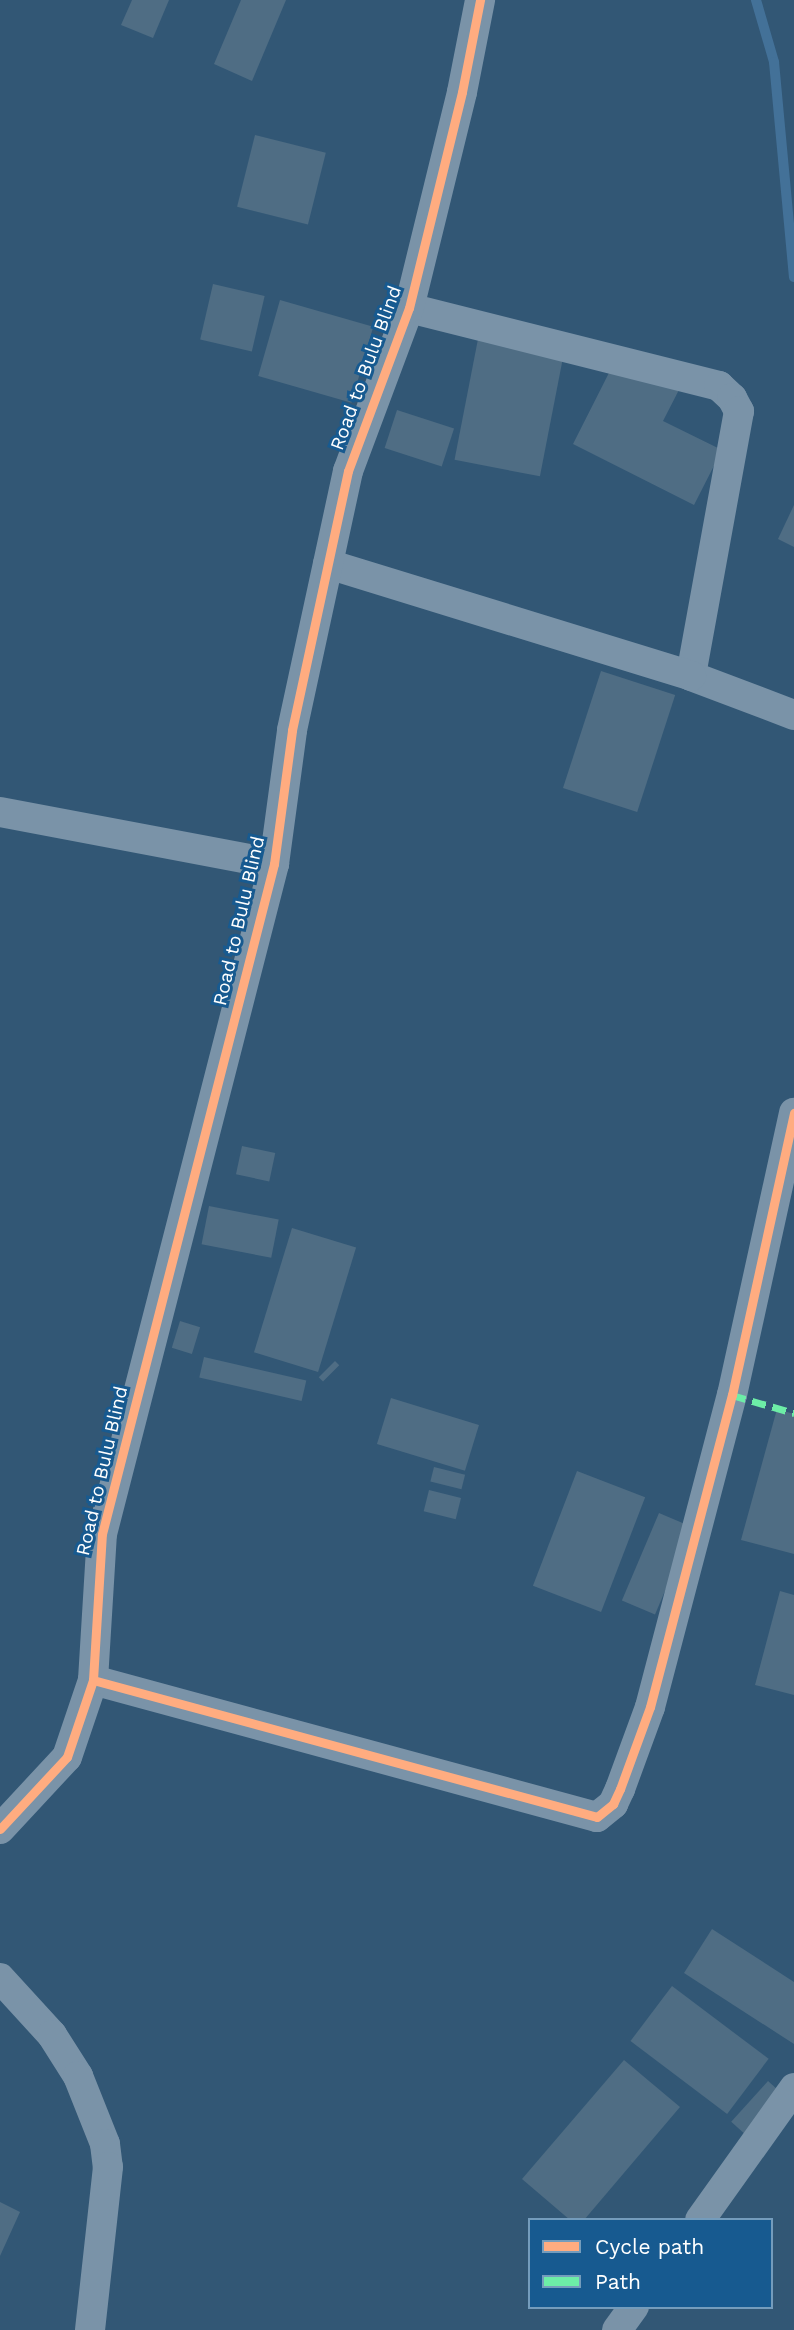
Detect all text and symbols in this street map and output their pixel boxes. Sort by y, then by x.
street label: Road to Bulu Blind [326,282,406,454]
street label: Road to Bulu Blind [208,834,270,1008]
street label: Road to Bulu Blind [71,1384,133,1558]
legend [528,2218,773,2309]
text: Cycle path [595,2234,704,2259]
text: Path [595,2269,641,2294]

